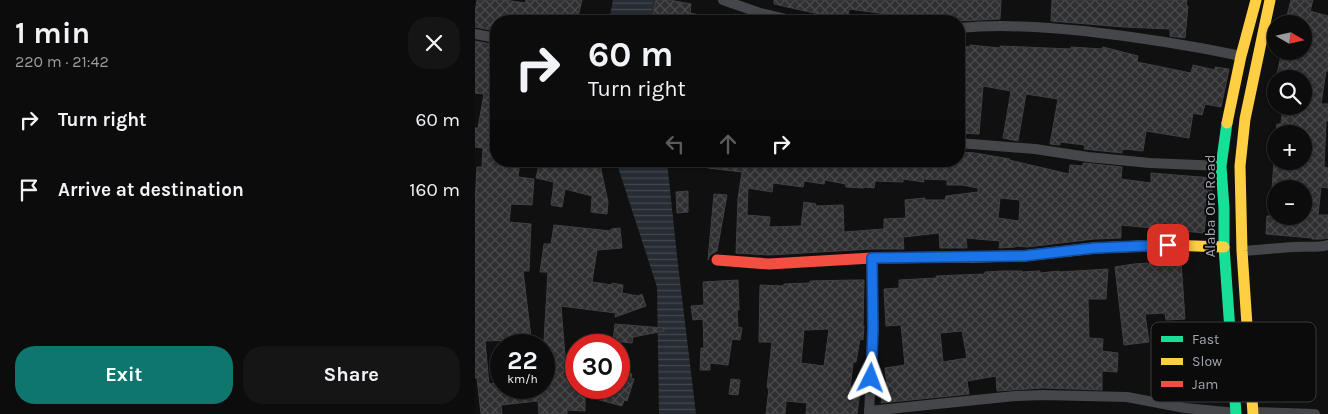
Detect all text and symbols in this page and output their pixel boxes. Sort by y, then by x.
text: 1 min [15,15,90,51]
north arrow [1267,15,1313,60]
map controls [1267,15,1312,225]
button: close [408,17,460,69]
text: 60 m [588,34,673,75]
icon: right [505,35,570,100]
text: 220 m · 21:42 [15,52,109,71]
button: search [1267,70,1312,115]
text: Turn right [588,76,686,102]
icon: right [15,106,43,134]
text: Turn right [58,109,147,131]
text: 60 m [416,109,460,131]
button: + [1267,125,1312,170]
icon: left [661,130,689,158]
icon: ahead [714,130,742,158]
icon: right [767,130,795,158]
street label: Alaba Oro Road [1201,154,1219,258]
icon: arrive [15,176,43,204]
text: Arrive at destination [58,179,244,201]
text: 160 m [409,179,460,201]
button: − [1267,180,1312,225]
pin [1147,224,1189,266]
icon: arrive [1154,231,1182,259]
legend [1151,322,1316,402]
text: Fast [1192,331,1219,348]
speed limit sign: 30 [565,334,630,399]
button: Exit [15,346,233,404]
button: Share [243,346,460,404]
text: 22 [507,346,538,375]
position arrow [844,351,896,403]
text: Slow [1192,353,1222,370]
text: km/h [507,372,538,386]
text: Jam [1192,376,1218,393]

